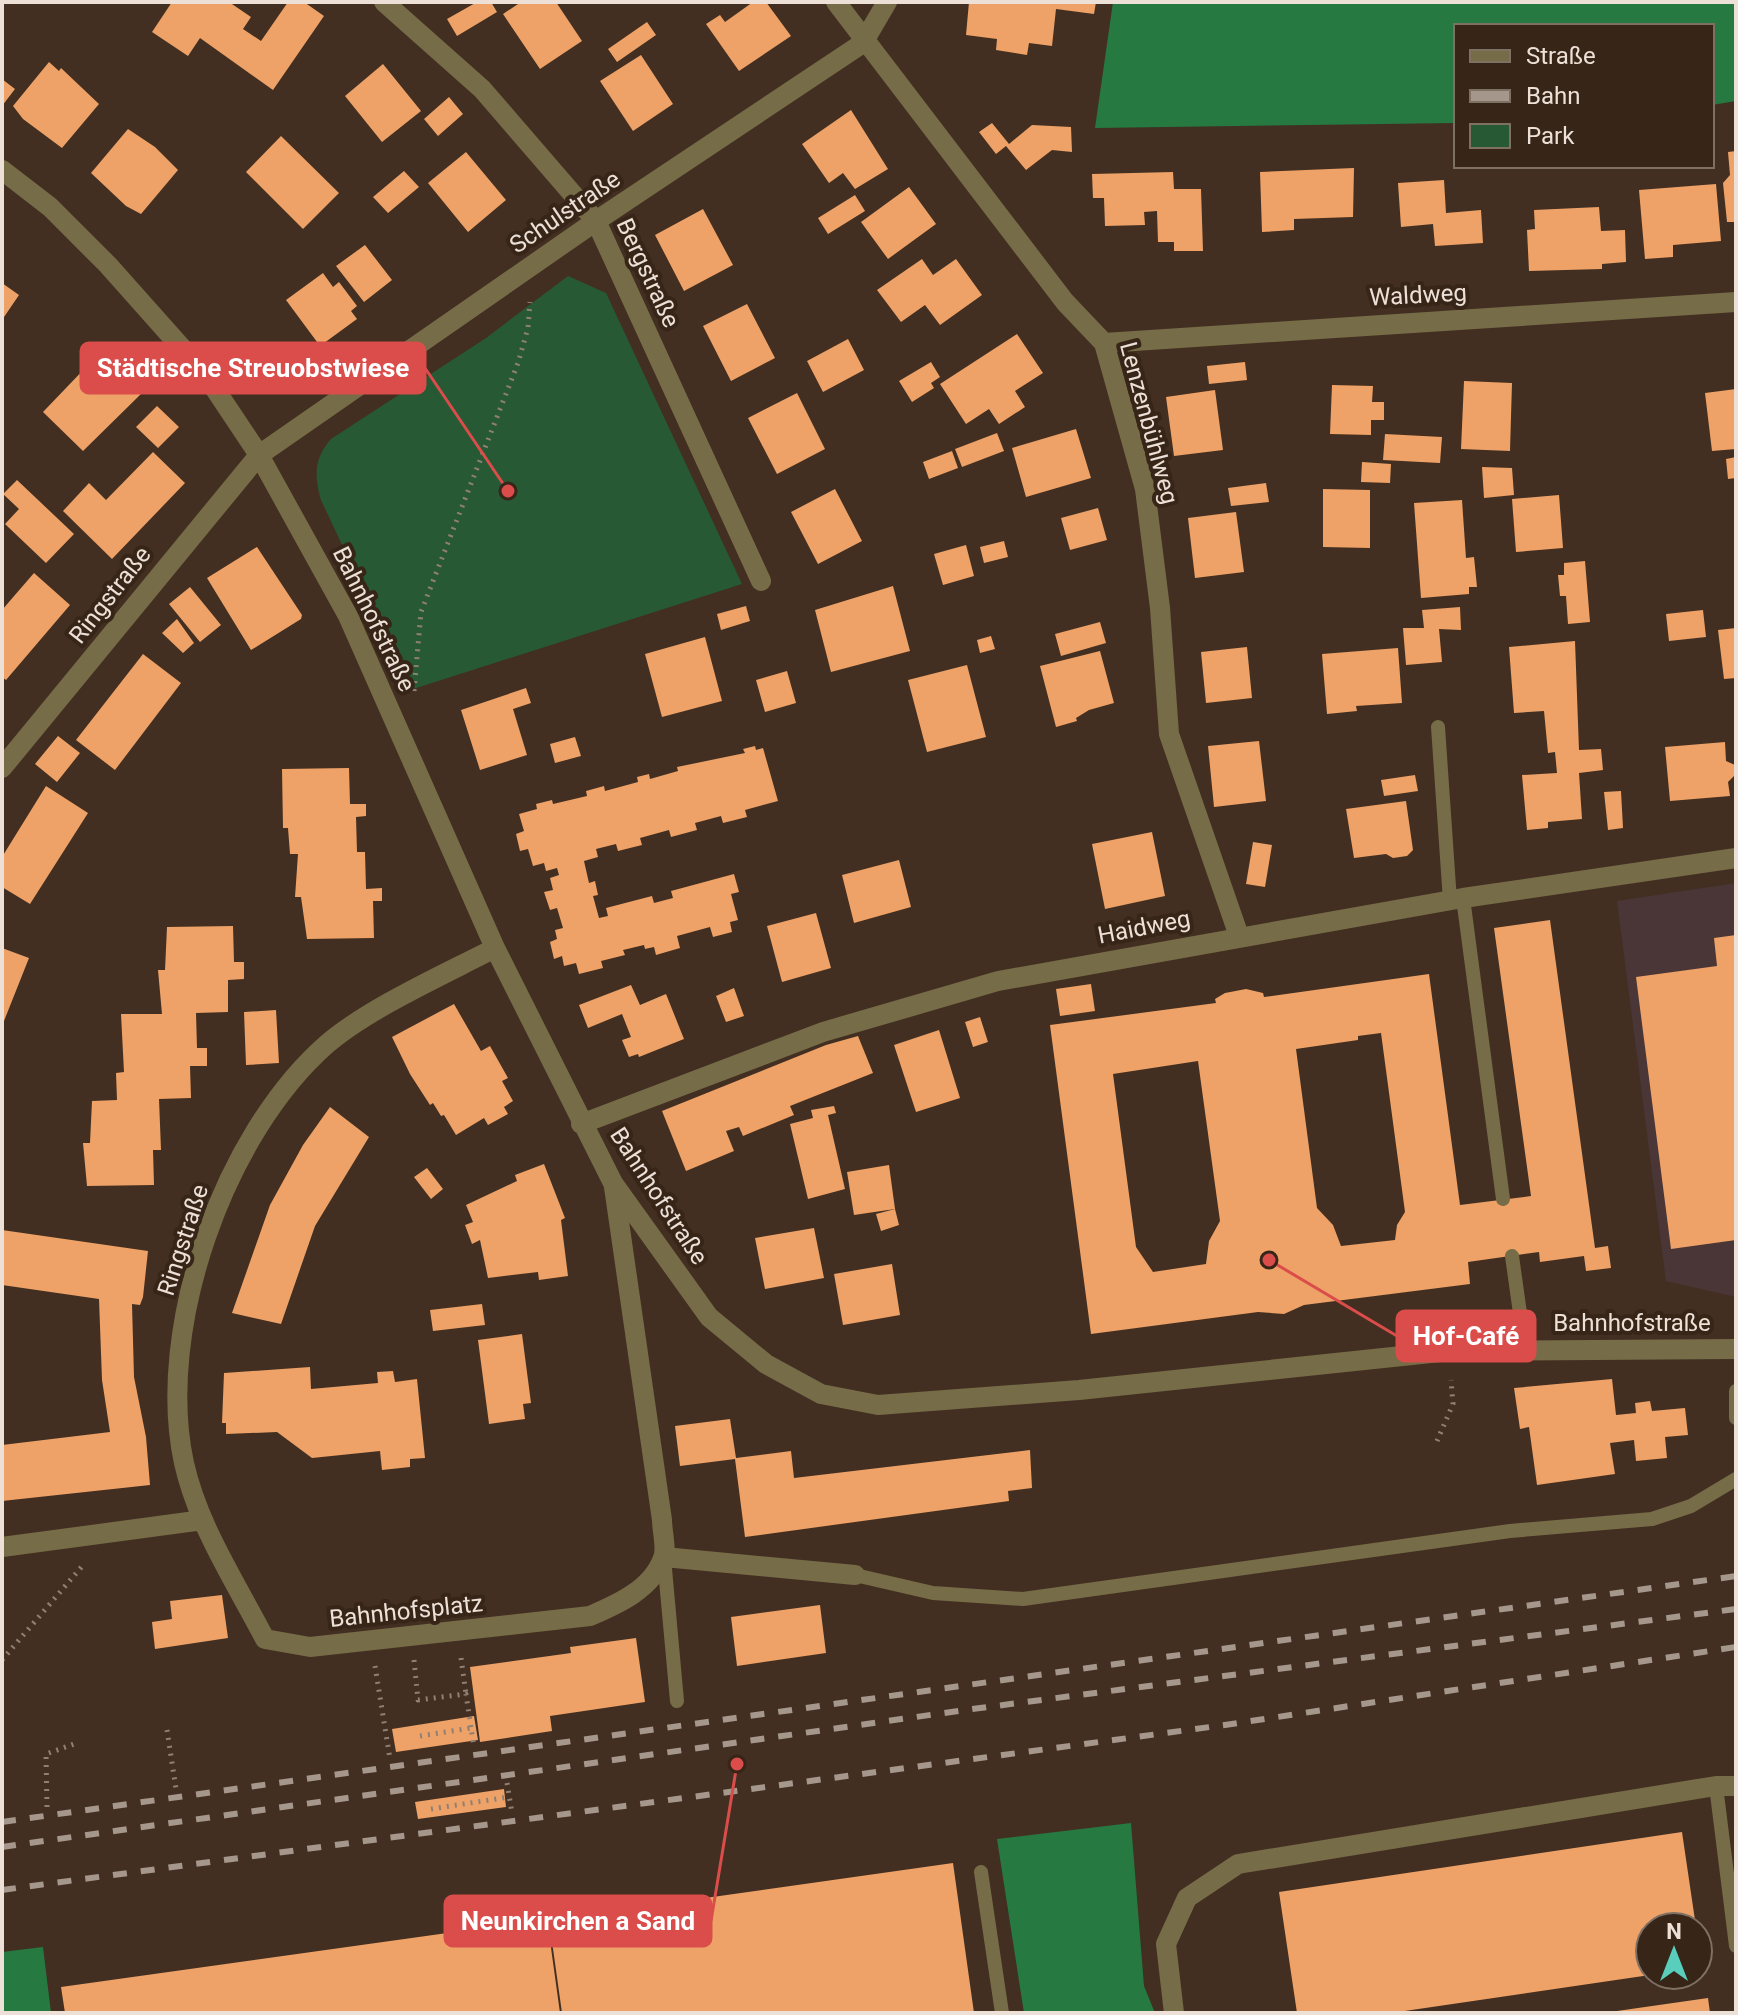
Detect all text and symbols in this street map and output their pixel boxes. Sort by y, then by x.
legend [1454,24,1714,168]
text: Straße [1526,42,1596,70]
text: Bahn [1526,82,1580,110]
text: Park [1526,122,1575,150]
street label: Schulstraße [505,165,625,259]
street label: Bergstraße [611,214,685,332]
street label: Waldweg [1369,278,1467,312]
street label: Lenzenbühlweg [1114,339,1184,507]
callout: Städtische Streuobstwiese [81,343,425,393]
text: Städtische Streuobstwiese [97,353,409,383]
street label: Ringstraße [63,541,157,649]
street label: Bahnhofstraße [327,542,421,696]
street label: Haidweg [1095,904,1193,950]
street label: Bahnhofstraße [604,1122,714,1270]
street label: Ringstraße [152,1181,214,1299]
street label: Bahnhofstraße [1553,1309,1711,1337]
callout: Hof-Café [1397,1311,1535,1361]
text: Hof-Café [1413,1321,1519,1351]
street label: Bahnhofsplatz [328,1589,484,1633]
callout: Neunkirchen a Sand [445,1896,711,1946]
text: Neunkirchen a Sand [461,1906,695,1936]
north arrow [1634,1911,1714,1991]
text: N [1666,1919,1682,1944]

